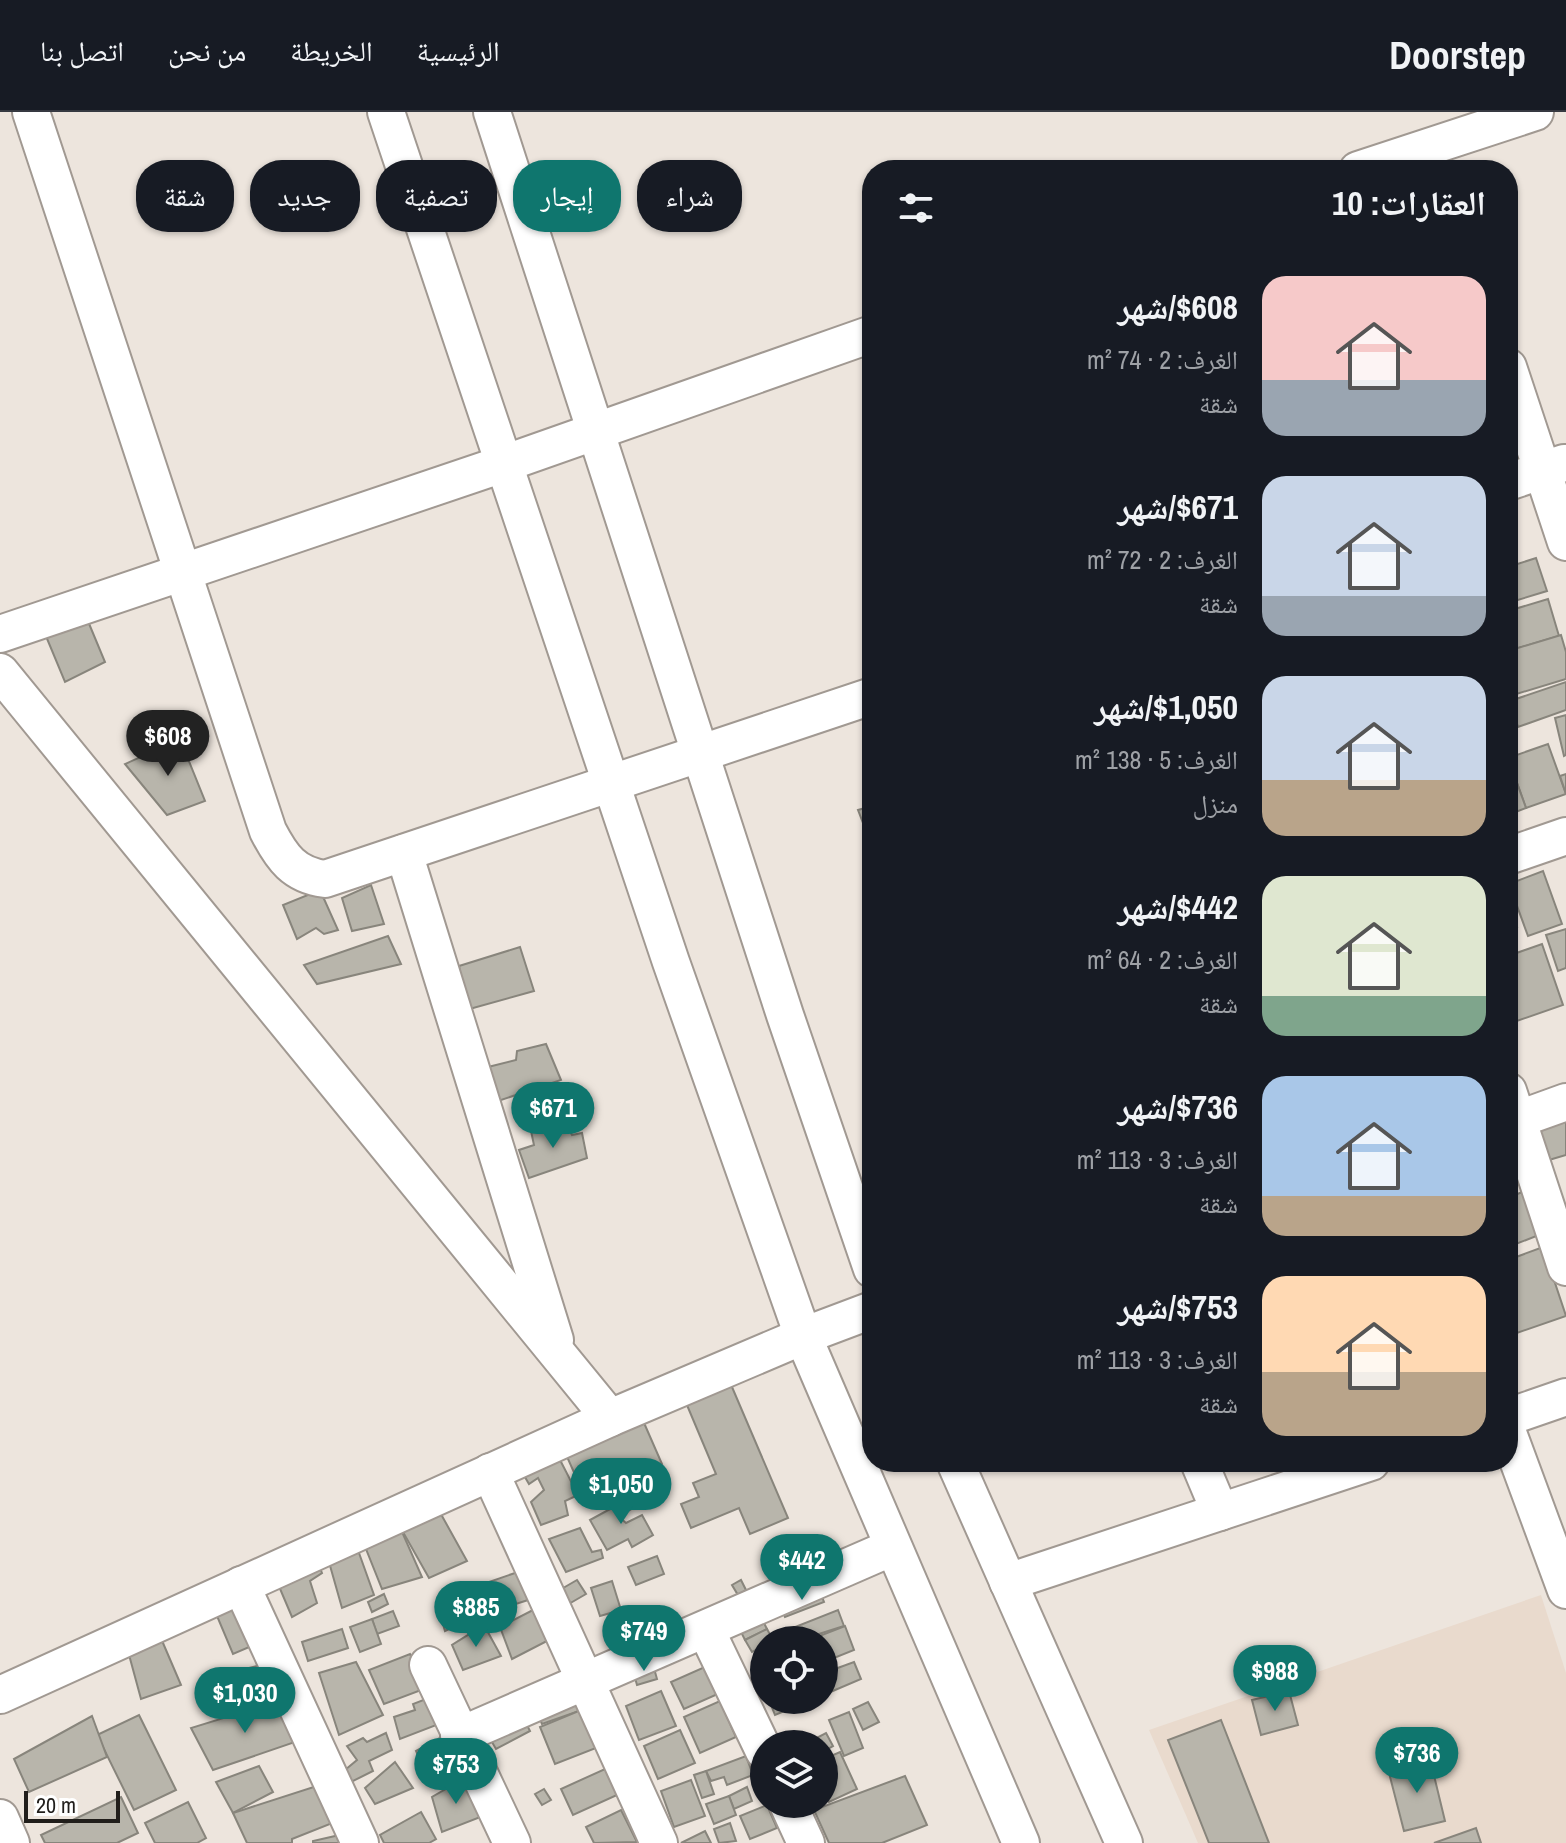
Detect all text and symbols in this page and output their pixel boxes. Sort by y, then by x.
text: Doorstep [1389,30,1526,81]
text: اتصل بنا [40,32,124,70]
text: من نحن [168,32,246,70]
text: الخريطة [290,32,373,70]
text: الرئيسية [417,32,500,70]
chip: شقة [136,160,234,232]
chip: جديد [250,160,360,232]
chip: تصفية [376,160,497,232]
chip: إيجار [513,160,621,232]
chip: شراء [637,160,742,232]
text: العقارات: 10 [1332,180,1486,226]
icon: filters [894,186,938,230]
text: $608/شهر [1117,284,1238,330]
icon: home [1326,308,1422,404]
text: الغرف: 2 · 74 m² [1087,342,1238,377]
text: شقة [1199,386,1238,421]
text: $671/شهر [1117,484,1238,530]
icon: home [1326,508,1422,604]
text: الغرف: 2 · 72 m² [1087,542,1238,577]
text: شقة [1199,586,1238,621]
text: $1,050/شهر [1094,684,1238,730]
icon: home [1326,708,1422,804]
pin: $608 [121,710,215,778]
text: $608 [144,718,192,753]
text: الغرف: 5 · 138 m² [1075,742,1238,777]
text: منزل [1193,786,1238,821]
text: $442/شهر [1117,884,1238,930]
icon: home [1326,908,1422,1004]
text: الغرف: 2 · 64 m² [1087,942,1238,977]
text: شقة [1199,986,1238,1021]
pin: $671 [506,1082,600,1150]
text: $736/شهر [1117,1084,1238,1130]
text: $671 [529,1090,577,1125]
icon: home [1326,1108,1422,1204]
text: الغرف: 3 · 113 m² [1077,1142,1238,1177]
text: شقة [1199,1186,1238,1221]
text: $753/شهر [1117,1284,1238,1330]
icon: home [1326,1308,1422,1404]
text: الغرف: 3 · 113 m² [1077,1342,1238,1377]
text: شقة [1199,1386,1238,1421]
pin: $1,050 [556,1458,686,1526]
text: $1,050 [588,1466,654,1501]
pin: $442 [755,1534,849,1602]
text: $442 [778,1542,826,1577]
pin: $885 [429,1581,523,1649]
text: $885 [452,1589,500,1624]
pin: $749 [597,1605,691,1673]
text: $749 [620,1613,668,1648]
map controls [750,1626,838,1818]
button: locate [750,1626,838,1714]
pin: $988 [1228,1645,1322,1713]
text: $988 [1251,1653,1299,1688]
pin: $1,030 [180,1667,310,1735]
text: $1,030 [212,1675,278,1710]
pin: $736 [1370,1727,1464,1795]
button: layers [750,1730,838,1818]
text: $736 [1393,1735,1441,1770]
pin: $753 [409,1738,503,1806]
text: $753 [432,1746,480,1781]
scale bar [24,1787,120,1823]
text: 20 m [36,1790,76,1820]

